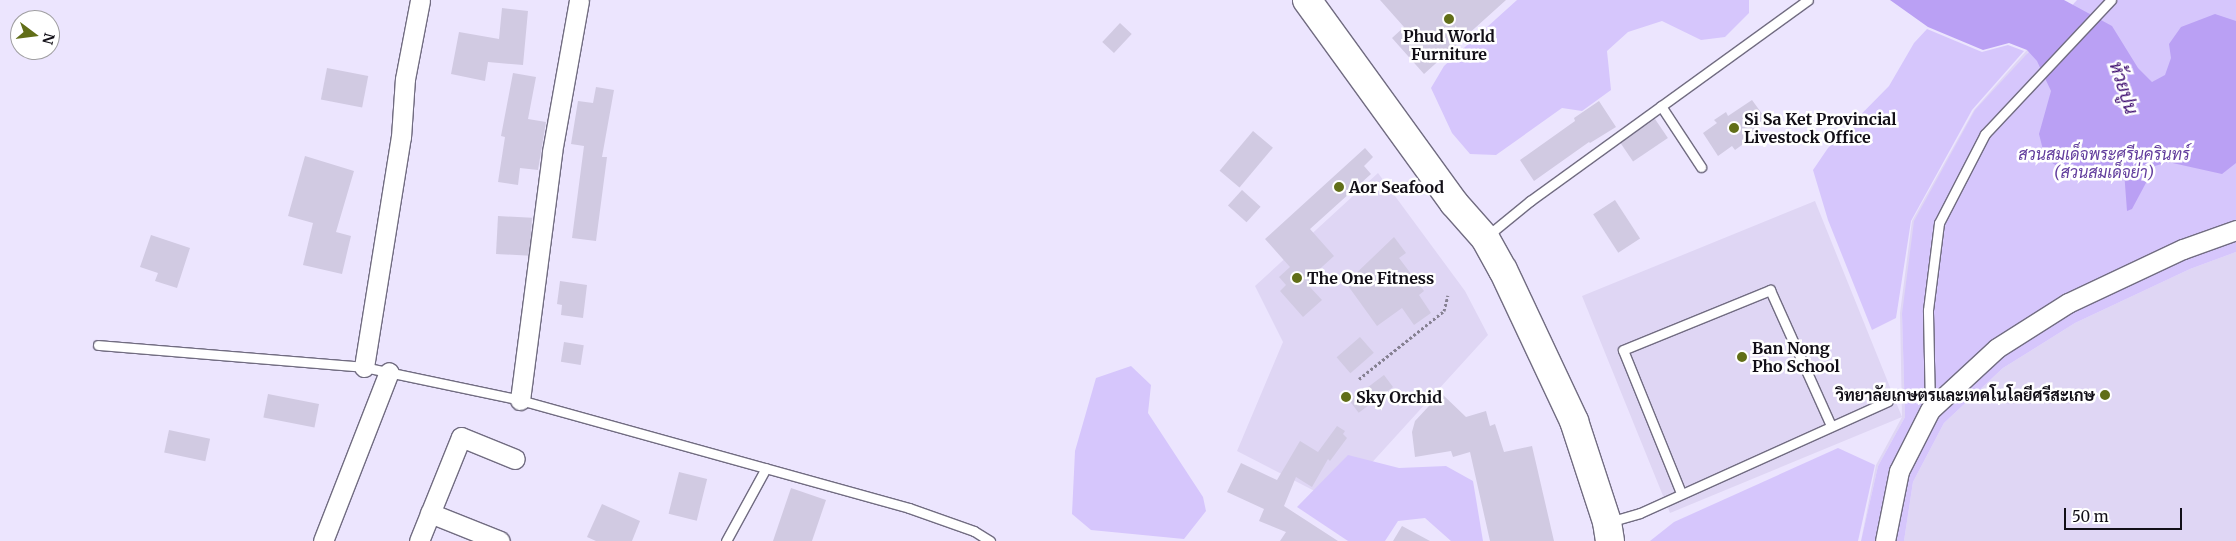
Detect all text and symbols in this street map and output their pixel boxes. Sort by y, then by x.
north arrow [10,10,60,60]
marker: Phud World Furniture [1443,13,1455,25]
place label: Phud World Furniture [1403,26,1495,64]
text: N [38,31,59,46]
water label: ห้วยปูน [2104,59,2142,117]
place label: Si Sa Ket Provincial Livestock Office [1744,109,1897,147]
marker: Si Sa Ket Provincial Livestock Office [1728,122,1740,134]
park label: สวนสมเด็จพระศรีนครินทร์ (สวนสมเด็จย่า) [2018,144,2190,182]
place label: Aor Seafood [1349,177,1444,197]
marker: Aor Seafood [1333,181,1345,193]
place label: The One Fitness [1307,268,1434,288]
marker: The One Fitness [1291,272,1303,284]
place label: Ban Nong Pho School [1752,338,1840,376]
marker: Ban Nong Pho School [1736,351,1748,363]
place label: วิทยาลัยเกษตรและเทคโนโลยีศรีสะเกษ [1835,385,2095,405]
place label: Sky Orchid [1356,387,1442,407]
marker: วิทยาลัยเกษตรและเทคโนโลยีศรีสะเกษ [2099,389,2111,401]
marker: Sky Orchid [1340,391,1352,403]
scale bar [2066,498,2184,530]
text: 50 m [2072,507,2109,526]

